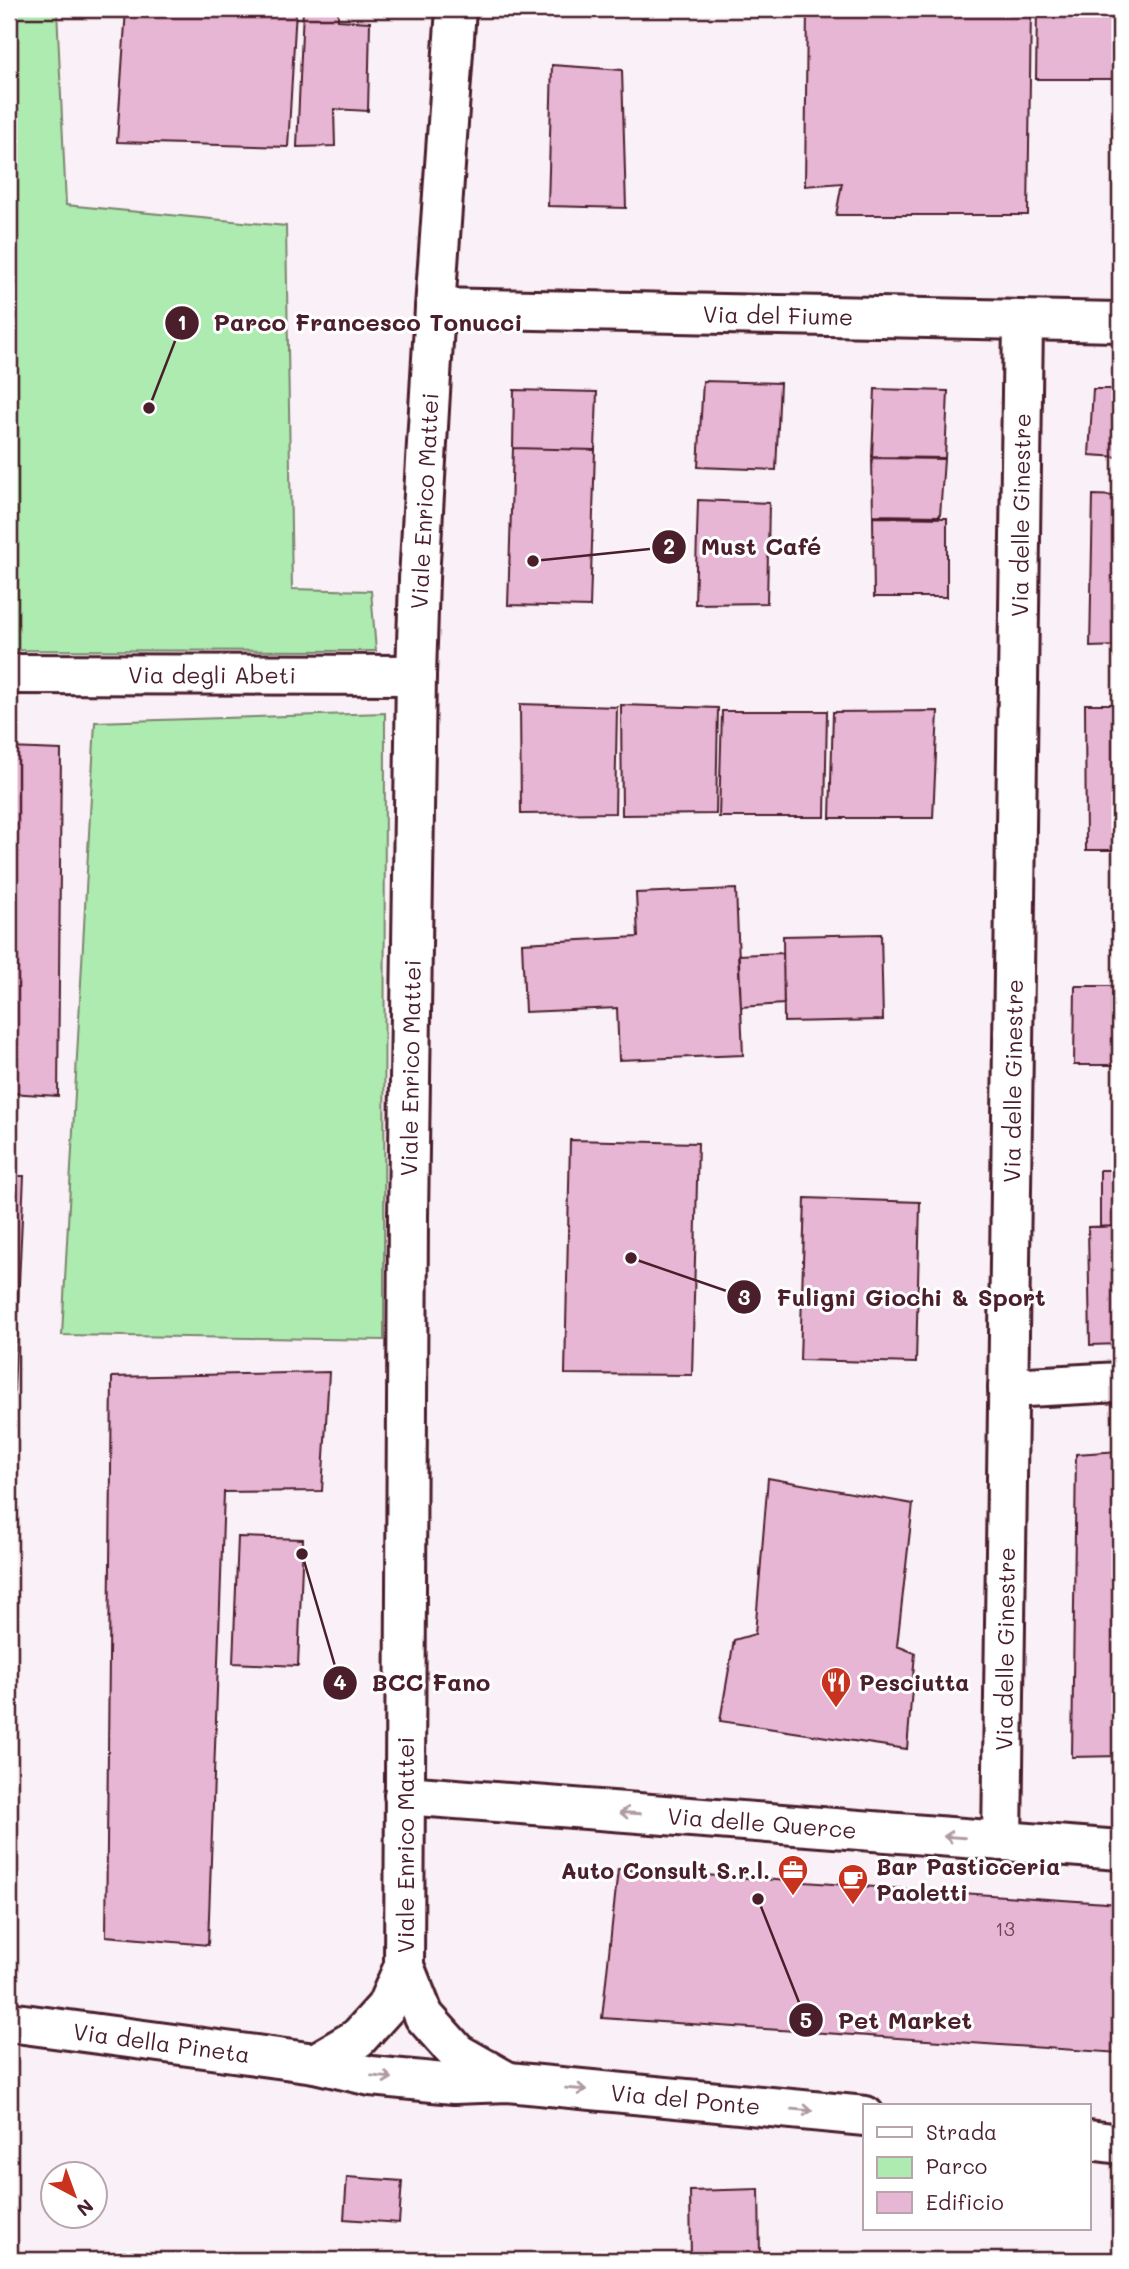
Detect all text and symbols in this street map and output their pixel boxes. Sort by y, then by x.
street label: Via del Fiume [702,298,854,332]
callout: Parco Francesco Tonucci [164,300,536,345]
text: Parco Francesco Tonucci [214,306,523,337]
text: 1 [177,308,187,335]
street label: Viale Enrico Mattei [403,392,445,610]
street label: Via delle Ginestre [1004,413,1037,617]
callout: Must Café [651,524,835,569]
text: Must Café [701,530,821,561]
text: 2 [663,532,675,559]
street label: Via degli Abeti [128,659,296,690]
street label: Viale Enrico Mattei [393,959,427,1177]
street label: Via delle Ginestre [996,979,1029,1183]
callout: Fuligni Giochi & Sport [727,1275,1059,1320]
text: Fuligni Giochi & Sport [776,1281,1046,1312]
text: 3 [738,1283,750,1310]
street label: Via delle Ginestre [988,1547,1021,1751]
callout: BCC Fano [323,1660,505,1705]
restaurant icon: Pesciutta [819,1665,853,1709]
text: BCC Fano [372,1666,490,1697]
place label: Pesciutta [859,1667,969,1697]
text: 4 [333,1668,347,1695]
street label: Viale Enrico Mattei [390,1737,420,1953]
street label: Via delle Querce [666,1800,858,1845]
one-way arrow [619,1806,642,1819]
one-way arrow [944,1830,966,1843]
place label: Bar Pasticceria Paoletti [876,1851,1060,1907]
office icon: Auto Consult S.r.l. [776,1853,810,1897]
place label: Auto Consult S.r.l. [561,1855,770,1885]
cafe icon: Bar Pasticceria Paoletti [836,1862,870,1906]
house number: 13 [995,1916,1015,1941]
callout: Pet Market [789,1998,986,2043]
text: Pet Market [838,2004,972,2035]
text: 5 [800,2006,812,2033]
street label: Via della Pineta [71,2016,252,2069]
one-way arrow [370,2071,393,2084]
street label: Via del Ponte [609,2077,762,2121]
one-way arrow [564,2082,587,2095]
one-way arrow [791,2104,813,2117]
legend [863,2104,1090,2230]
text: Strada [926,2118,997,2145]
text: Parco [926,2152,987,2179]
north arrow [38,2160,108,2230]
text: Edificio [926,2188,1004,2215]
text: N [72,2194,99,2222]

